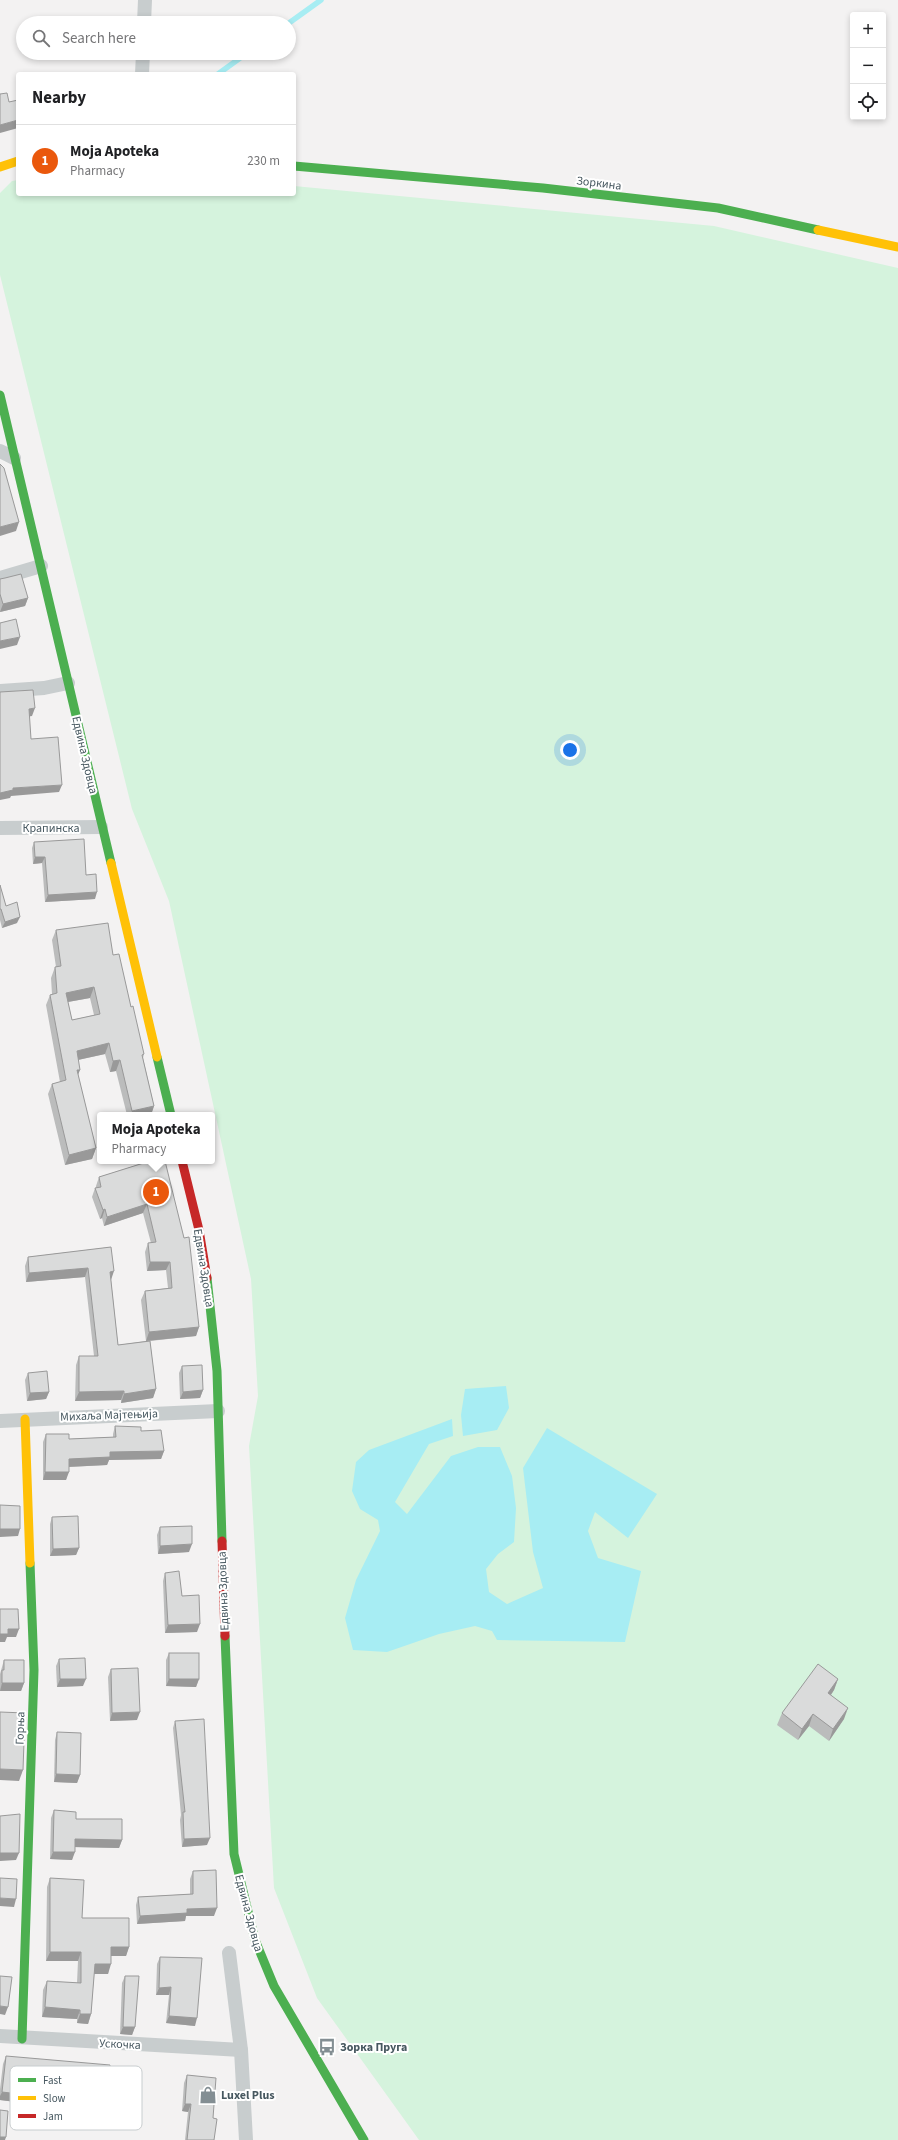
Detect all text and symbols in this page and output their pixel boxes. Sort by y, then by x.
map controls [850,12,886,120]
button: + [850,12,886,48]
search box [16,16,296,60]
icon: search [30,27,52,49]
text: Search here [62,28,136,49]
button: − [850,48,886,84]
button: locate [850,84,886,120]
text: Nearby [32,86,86,110]
text: Moja Apoteka [70,141,159,162]
text: 1 [42,152,48,170]
text: 230 m [247,152,280,170]
text: Pharmacy [70,162,125,180]
street label: Зоркина [575,172,622,195]
street label: Едвина Здовца [67,715,102,796]
your location [560,740,580,760]
street label: Крапинска [23,820,80,837]
popup [97,1112,215,1164]
text: Moja Apoteka [111,1119,201,1140]
text: Pharmacy [111,1140,166,1158]
pin: 1 [143,1177,169,1207]
street label: Едвина Здовца [189,1228,218,1309]
street label: Михаља Мајтењија [60,1405,158,1426]
street label: Едвина Здовца [214,1551,233,1631]
street label: Горња [11,1711,30,1745]
street label: Едвина Здовца [230,1873,267,1954]
street label: Ускочка [99,2035,141,2054]
bus stop icon: Зорка Пруга [317,2037,337,2057]
place label: Зорка Пруга [340,2039,407,2056]
legend [10,2066,142,2130]
text: Fast [43,2073,62,2088]
shop icon: Luxel Plus [198,2085,218,2105]
place label: Luxel Plus [221,2087,275,2104]
text: Slow [43,2091,66,2106]
text: Jam [43,2109,63,2124]

